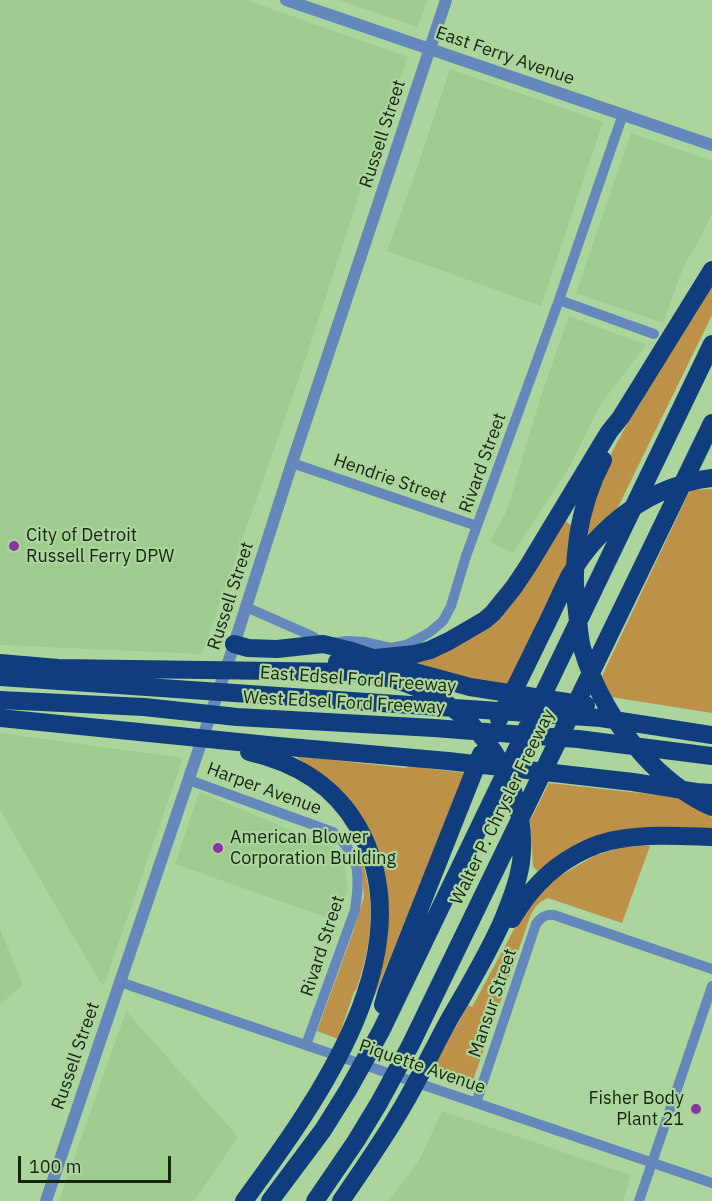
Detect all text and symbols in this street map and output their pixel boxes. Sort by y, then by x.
street label: East Ferry Avenue [433,22,577,90]
street label: Russell Street [355,77,411,191]
street label: Rivard Street [455,410,511,516]
street label: Hendrie Street [331,450,449,508]
place label: City of Detroit Russell Ferry DPW [26,525,174,568]
marker: City of Detroit Russell Ferry DPW [7,539,21,553]
street label: Russell Street [203,539,259,653]
street label: East Edsel Ford Freeway [259,662,457,698]
street label: West Edsel Ford Freeway [242,687,446,719]
street label: Walter P. Chrysler Freeway [446,706,560,908]
street label: Harper Avenue [204,758,324,820]
place label: American Blower Corporation Building [230,827,396,870]
marker: American Blower Corporation Building [211,841,225,855]
street label: Rivard Street [297,893,349,999]
street label: Mansur Street [464,946,522,1060]
street label: Russell Street [47,999,105,1113]
street label: Piquette Avenue [356,1035,488,1099]
place label: Fisher Body Plant 21 [588,1088,684,1130]
marker: Fisher Body Plant 21 [689,1102,703,1116]
scale bar [21,1144,174,1182]
text: 100 m [29,1155,81,1178]

